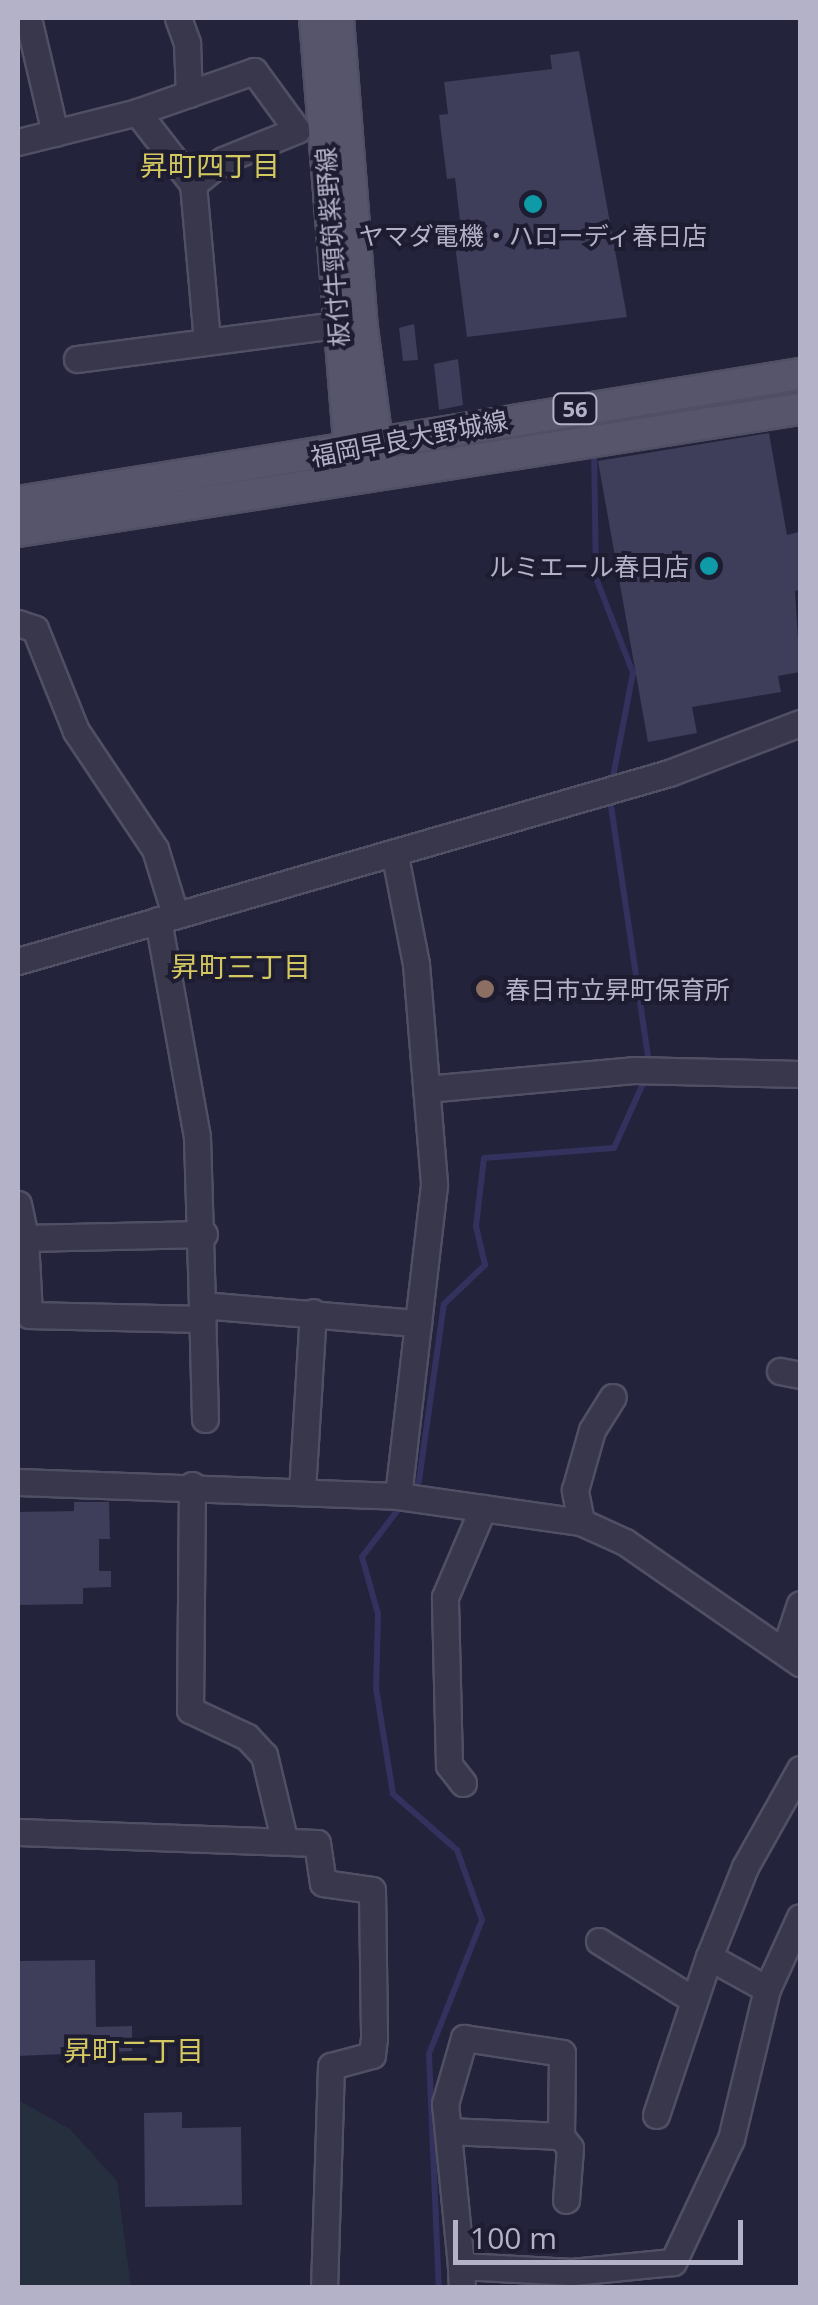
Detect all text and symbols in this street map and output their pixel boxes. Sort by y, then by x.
street label: 板付牛頸筑紫野線 [310,146,354,348]
district label: 昇町四丁目 [140,148,280,182]
marker: ヤマダ電機・ハローディ春日店 [522,193,544,215]
place label: ヤマダ電機・ハローディ春日店 [358,220,708,250]
road number: 56 [550,392,600,426]
street label: 福岡早良大野城線 [308,404,510,472]
place label: ルミエール春日店 [489,551,689,581]
marker: ルミエール春日店 [698,555,720,577]
district label: 昇町三丁目 [171,949,311,983]
place label: 春日市立昇町保育所 [505,974,730,1004]
marker: 春日市立昇町保育所 [474,978,496,1000]
district label: 昇町二丁目 [64,2033,204,2067]
scale bar [458,2200,748,2262]
text: 100 m [470,2217,557,2258]

